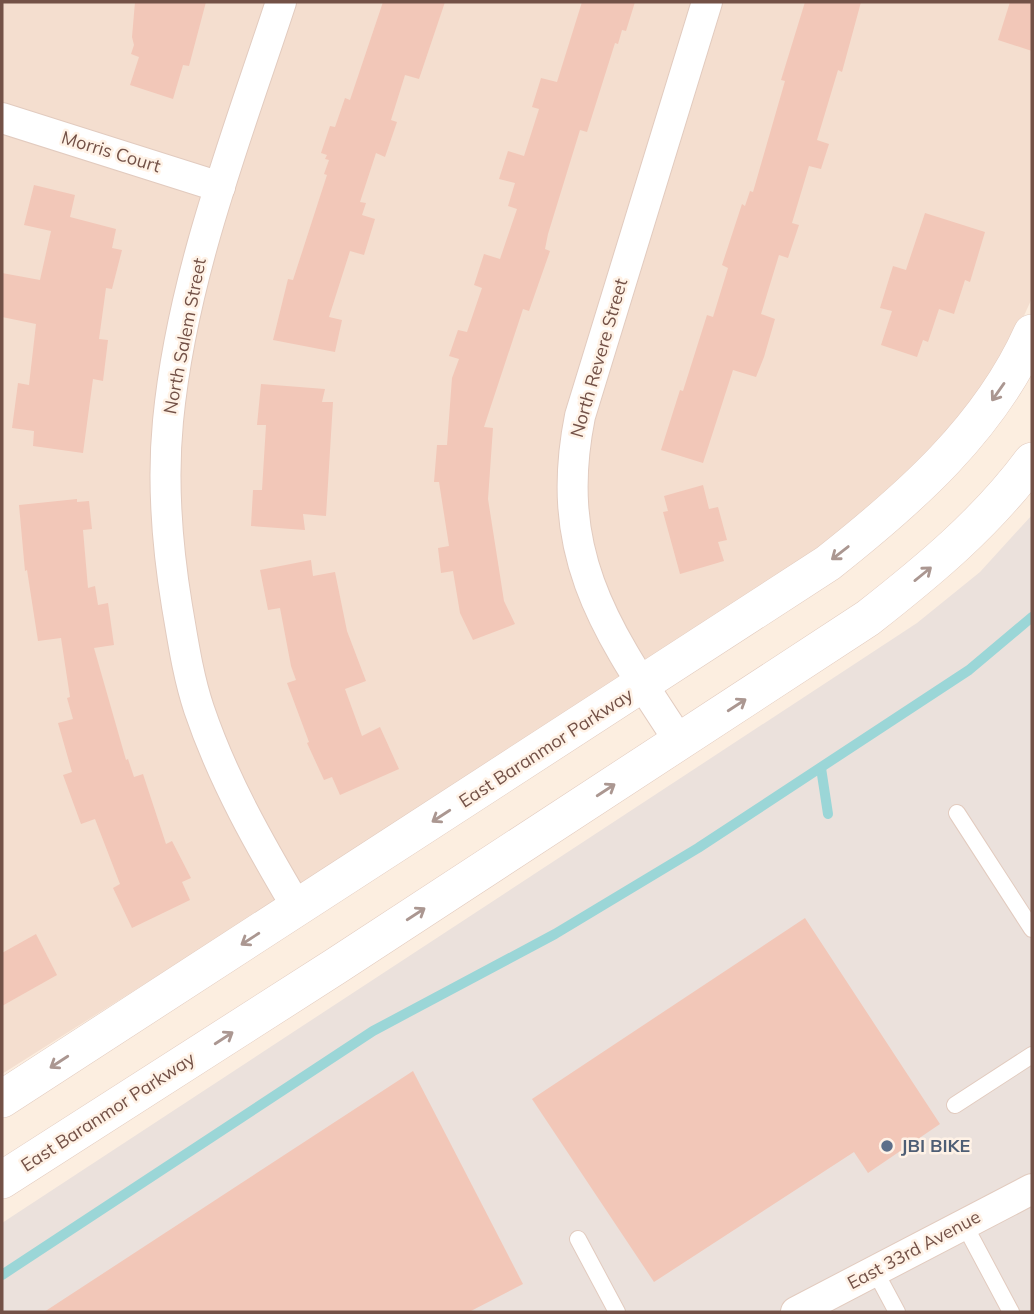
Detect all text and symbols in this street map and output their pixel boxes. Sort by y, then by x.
street label: Morris Court [59,126,163,177]
street label: North Salem Street [158,256,211,416]
street label: North Revere Street [565,276,632,440]
one-way arrow [991,382,1005,401]
one-way arrow [831,546,849,561]
one-way arrow [914,566,932,582]
street label: East Baranmor Parkway [455,683,637,812]
one-way arrow [727,697,746,712]
one-way arrow [596,783,615,798]
one-way arrow [432,809,452,823]
one-way arrow [405,907,425,921]
one-way arrow [241,933,261,947]
one-way arrow [214,1030,234,1044]
street label: East Baranmor Parkway [17,1047,199,1176]
one-way arrow [50,1055,69,1070]
place label: JBI BIKE [901,1134,970,1157]
marker: JBI BIKE [879,1138,895,1154]
street label: East 33rd Avenue [843,1205,984,1294]

